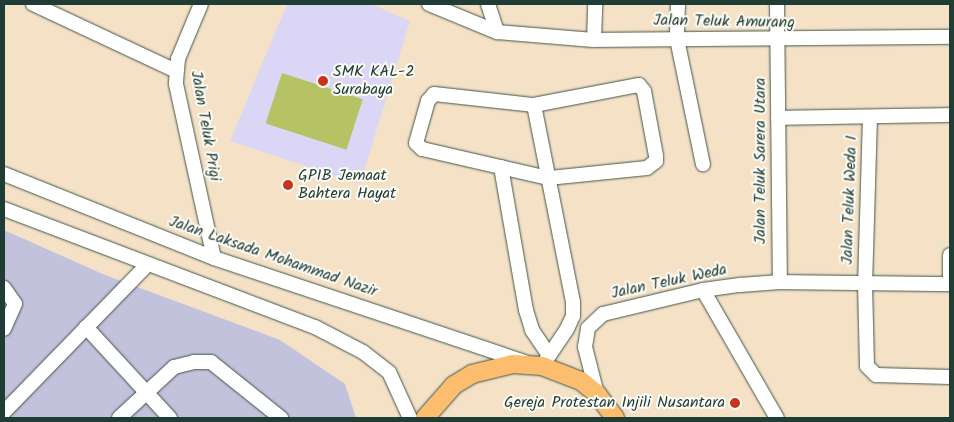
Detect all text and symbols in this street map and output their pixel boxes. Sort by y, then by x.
street label: Jalan Teluk Amurang [653,11,795,33]
place label: SMK KAL-2 Surabaya [333,62,415,100]
street label: Jalan Teluk Prigi [186,69,224,183]
marker: SMK KAL-2 Surabaya [317,75,329,87]
street label: Jalan Teluk Sarera Utara [751,78,771,244]
street label: Jalan Teluk Weda I [838,135,862,265]
place label: GPIB Jemaat Bahtera Hayat [298,166,396,204]
marker: GPIB Jemaat Bahtera Hayat [282,179,294,191]
street label: Jalan Laksada Mohammad Nazir [166,212,380,302]
street label: Jalan Teluk Weda [609,260,729,304]
place label: Gereja Protestan Injili Nusantara [504,393,725,413]
marker: Gereja Protestan Injili Nusantara [729,397,741,409]

